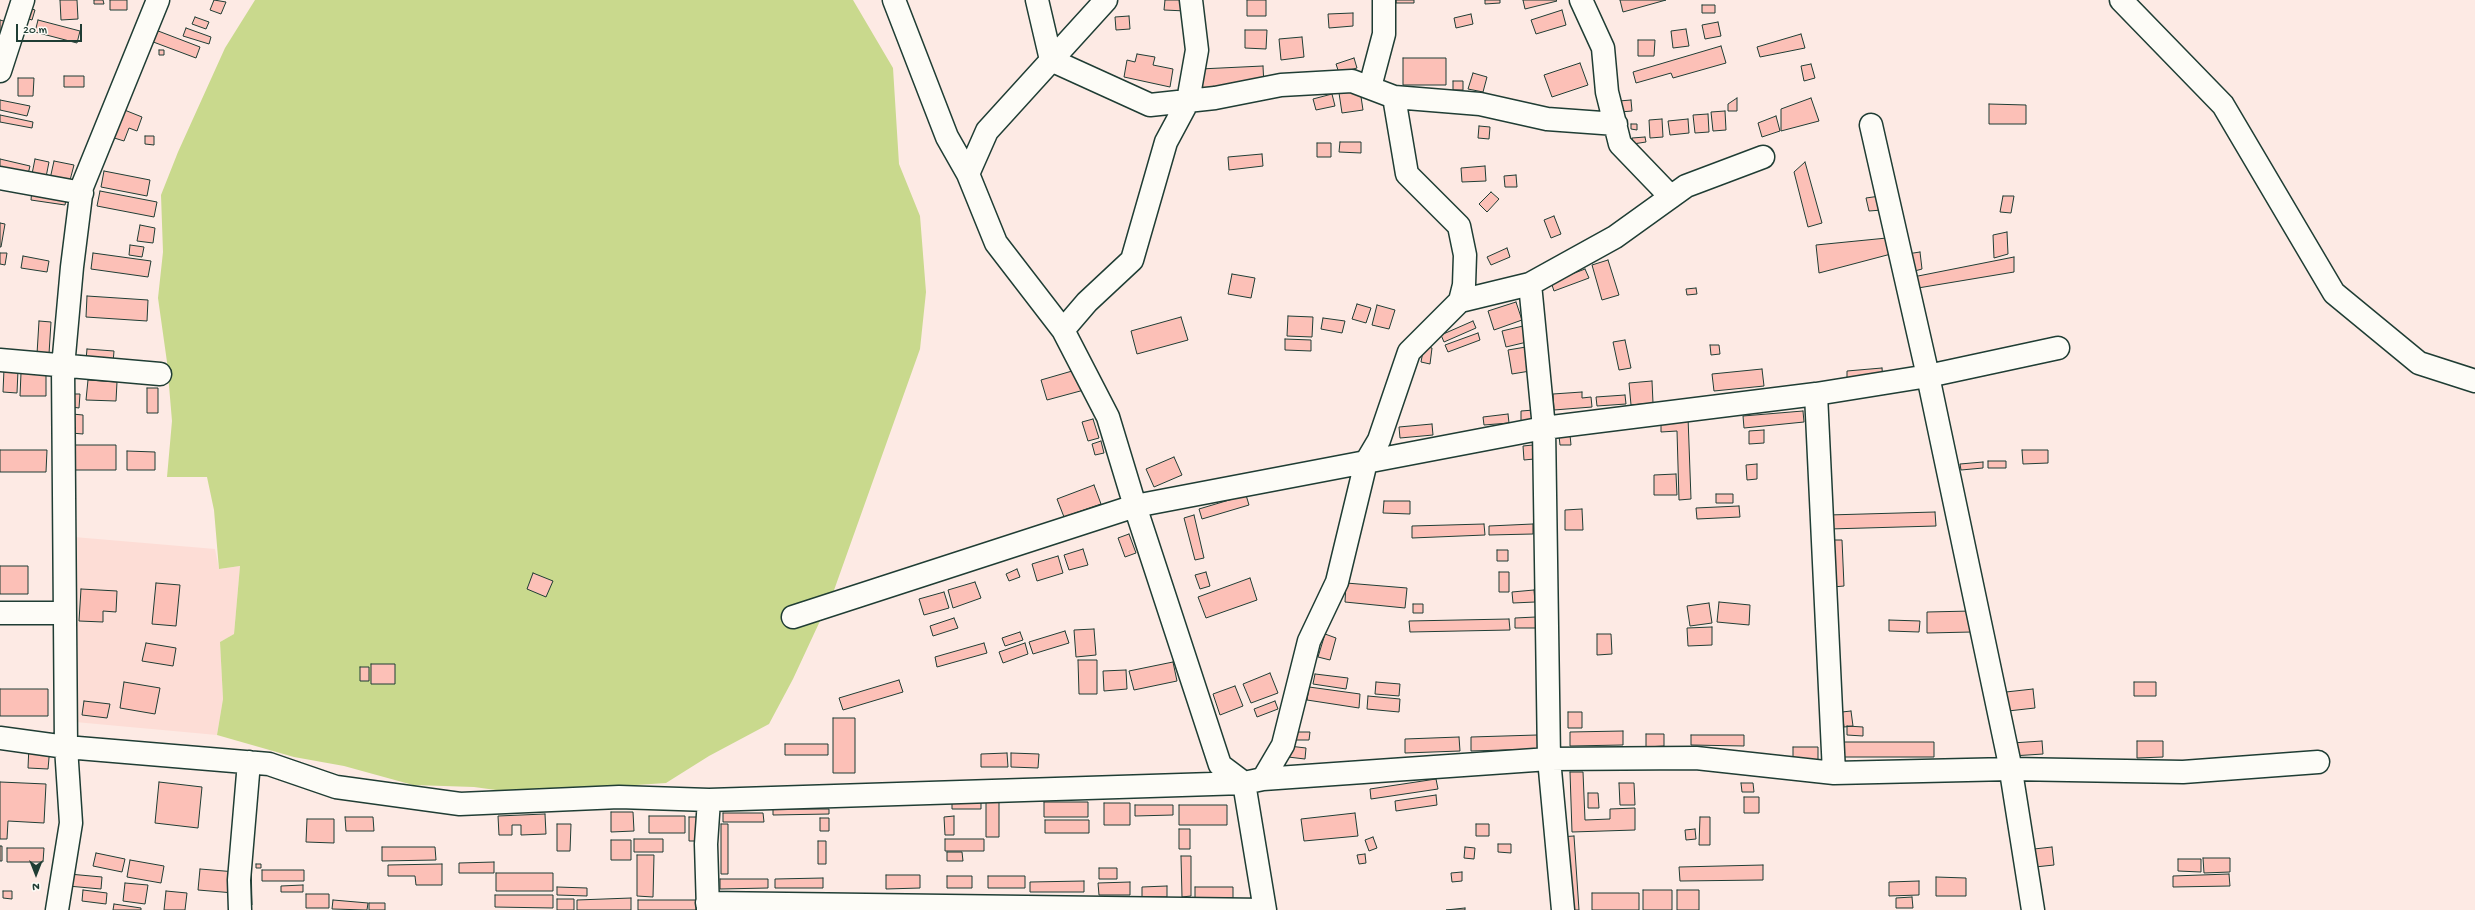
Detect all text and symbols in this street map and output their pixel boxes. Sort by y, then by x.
scale bar [18,16,84,42]
text: 20 m [23,24,47,38]
north arrow [16,854,56,894]
text: N [32,880,40,892]

